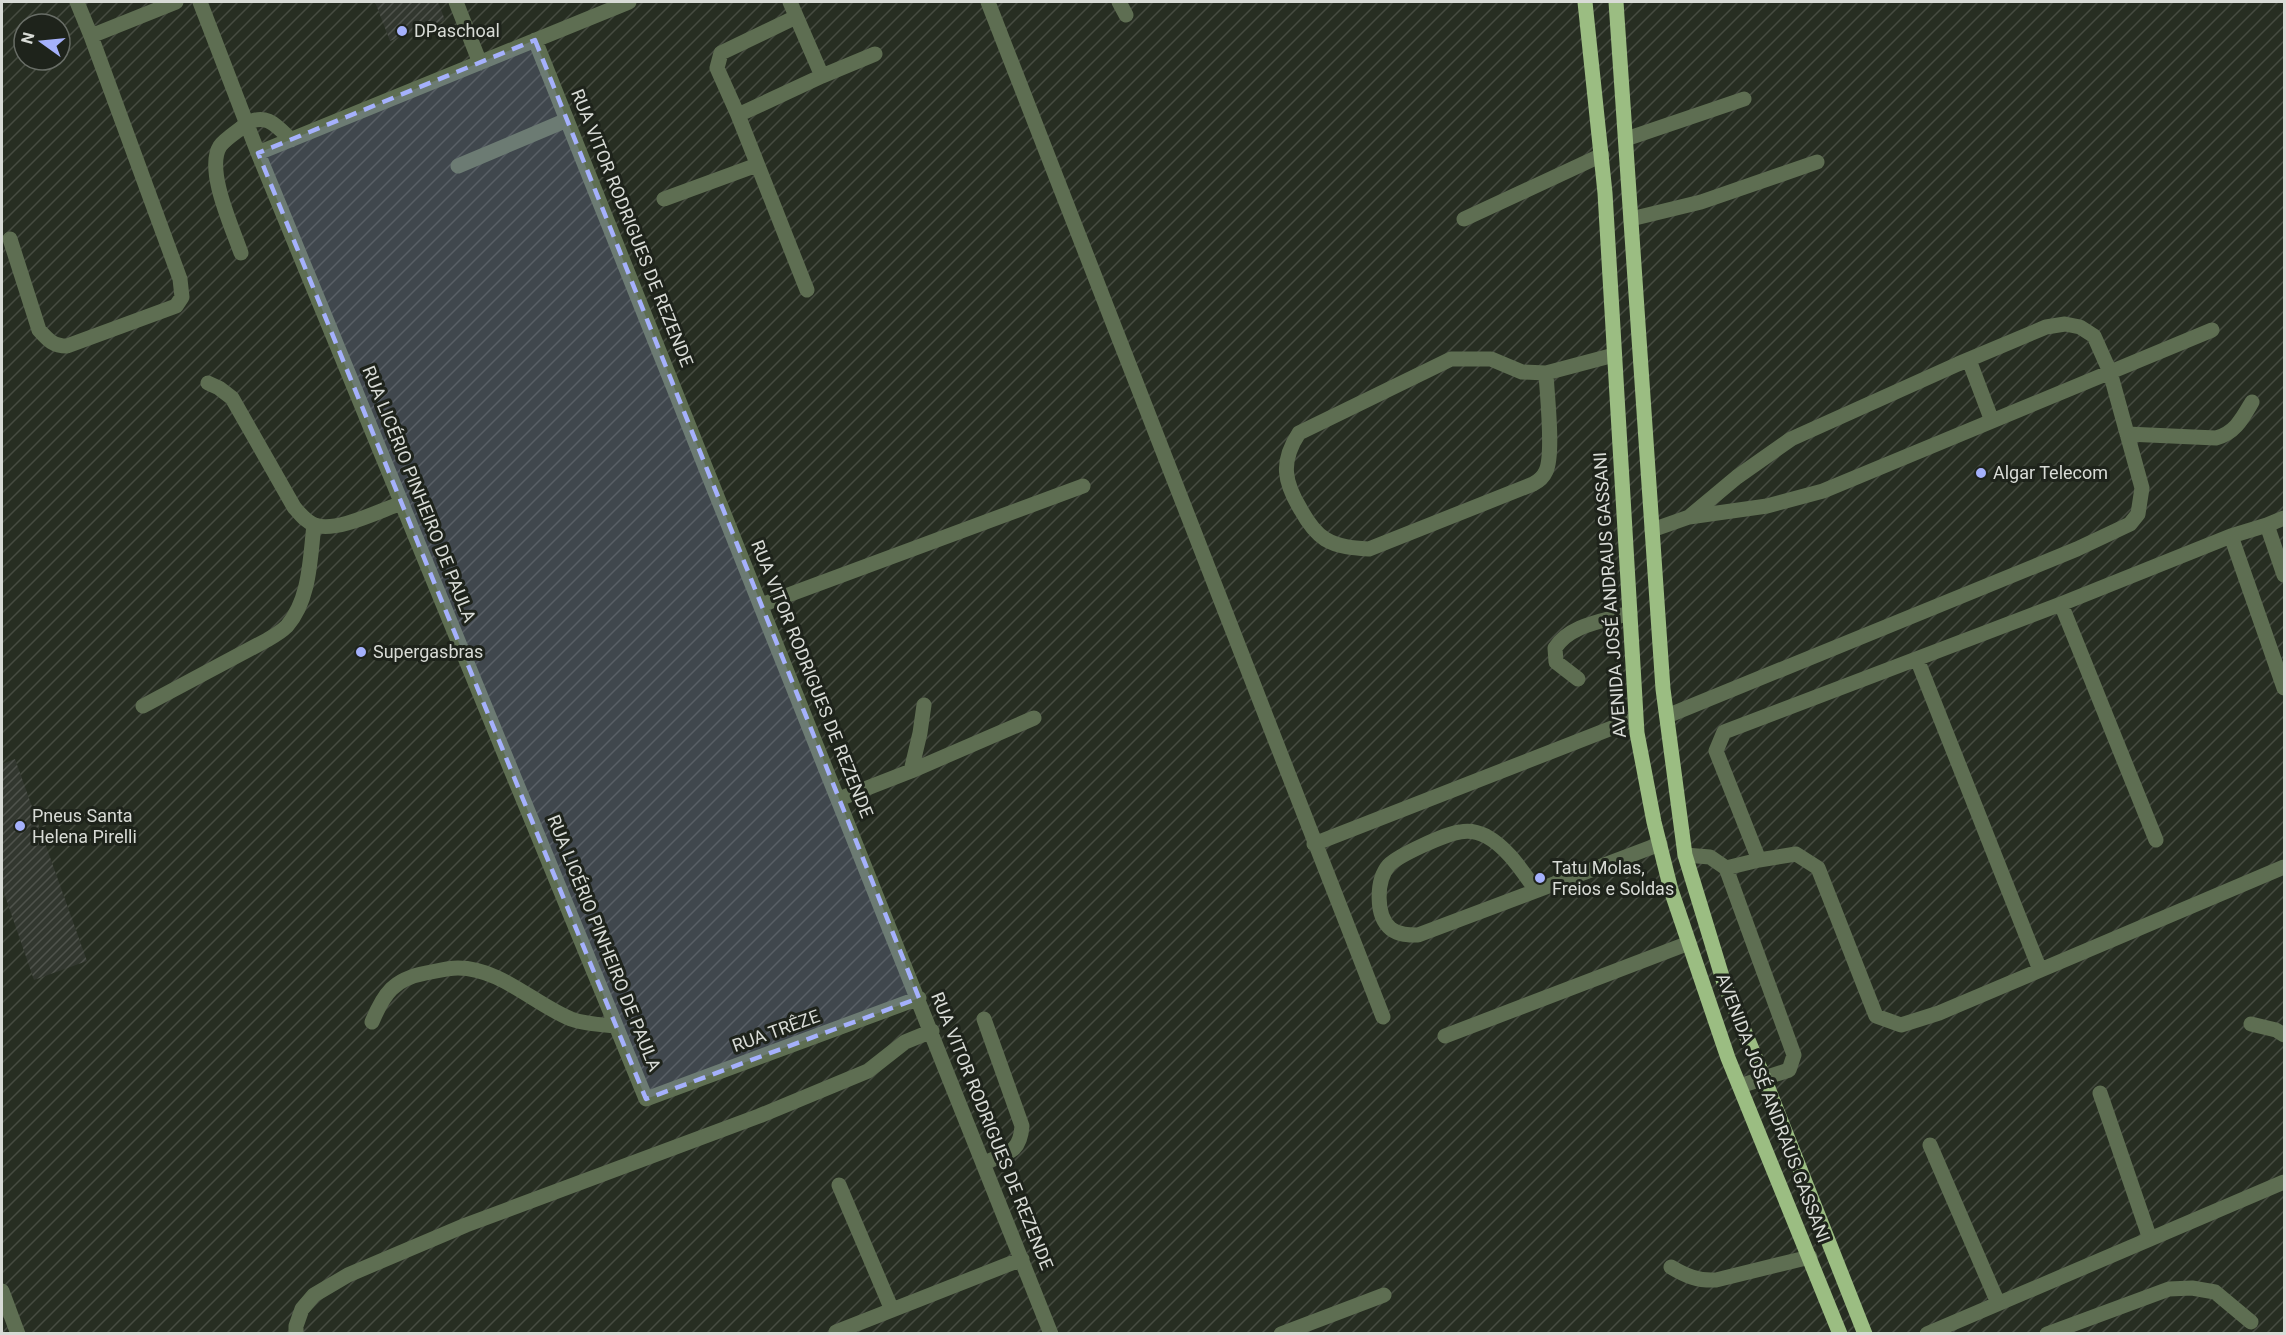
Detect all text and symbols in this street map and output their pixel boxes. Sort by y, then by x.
north arrow [12,12,72,72]
place label: DPaschoal [414,20,500,41]
marker: DPaschoal [395,24,409,38]
text: N [17,30,39,46]
street label: RUA VITOR RODRIGUES DE REZENDE [567,86,698,370]
street label: RUA LICÉRIO PINHEIRO DE PAULA [358,363,481,625]
street label: AVENIDA JOSÉ ANDRAUS GASSANI [1589,451,1630,739]
place label: Algar Telecom [1993,462,2108,483]
marker: Algar Telecom [1974,466,1988,480]
street label: RUA VITOR RODRIGUES DE REZENDE [747,537,878,821]
place label: Supergasbras [373,641,483,662]
marker: Supergasbras [354,645,368,659]
place label: Pneus Santa Helena Pirelli [32,805,137,847]
street label: RUA LICÉRIO PINHEIRO DE PAULA [543,812,666,1074]
marker: Pneus Santa Helena Pirelli [13,819,27,833]
place label: Tatu Molas, Freios e Soldas [1552,857,1674,899]
marker: Tatu Molas, Freios e Soldas [1533,871,1547,885]
street label: AVENIDA JOSÉ ANDRAUS GASSANI [1712,970,1835,1245]
street label: RUA VITOR RODRIGUES DE REZENDE [927,989,1058,1273]
street label: RUA TRÊZE [729,1005,822,1056]

